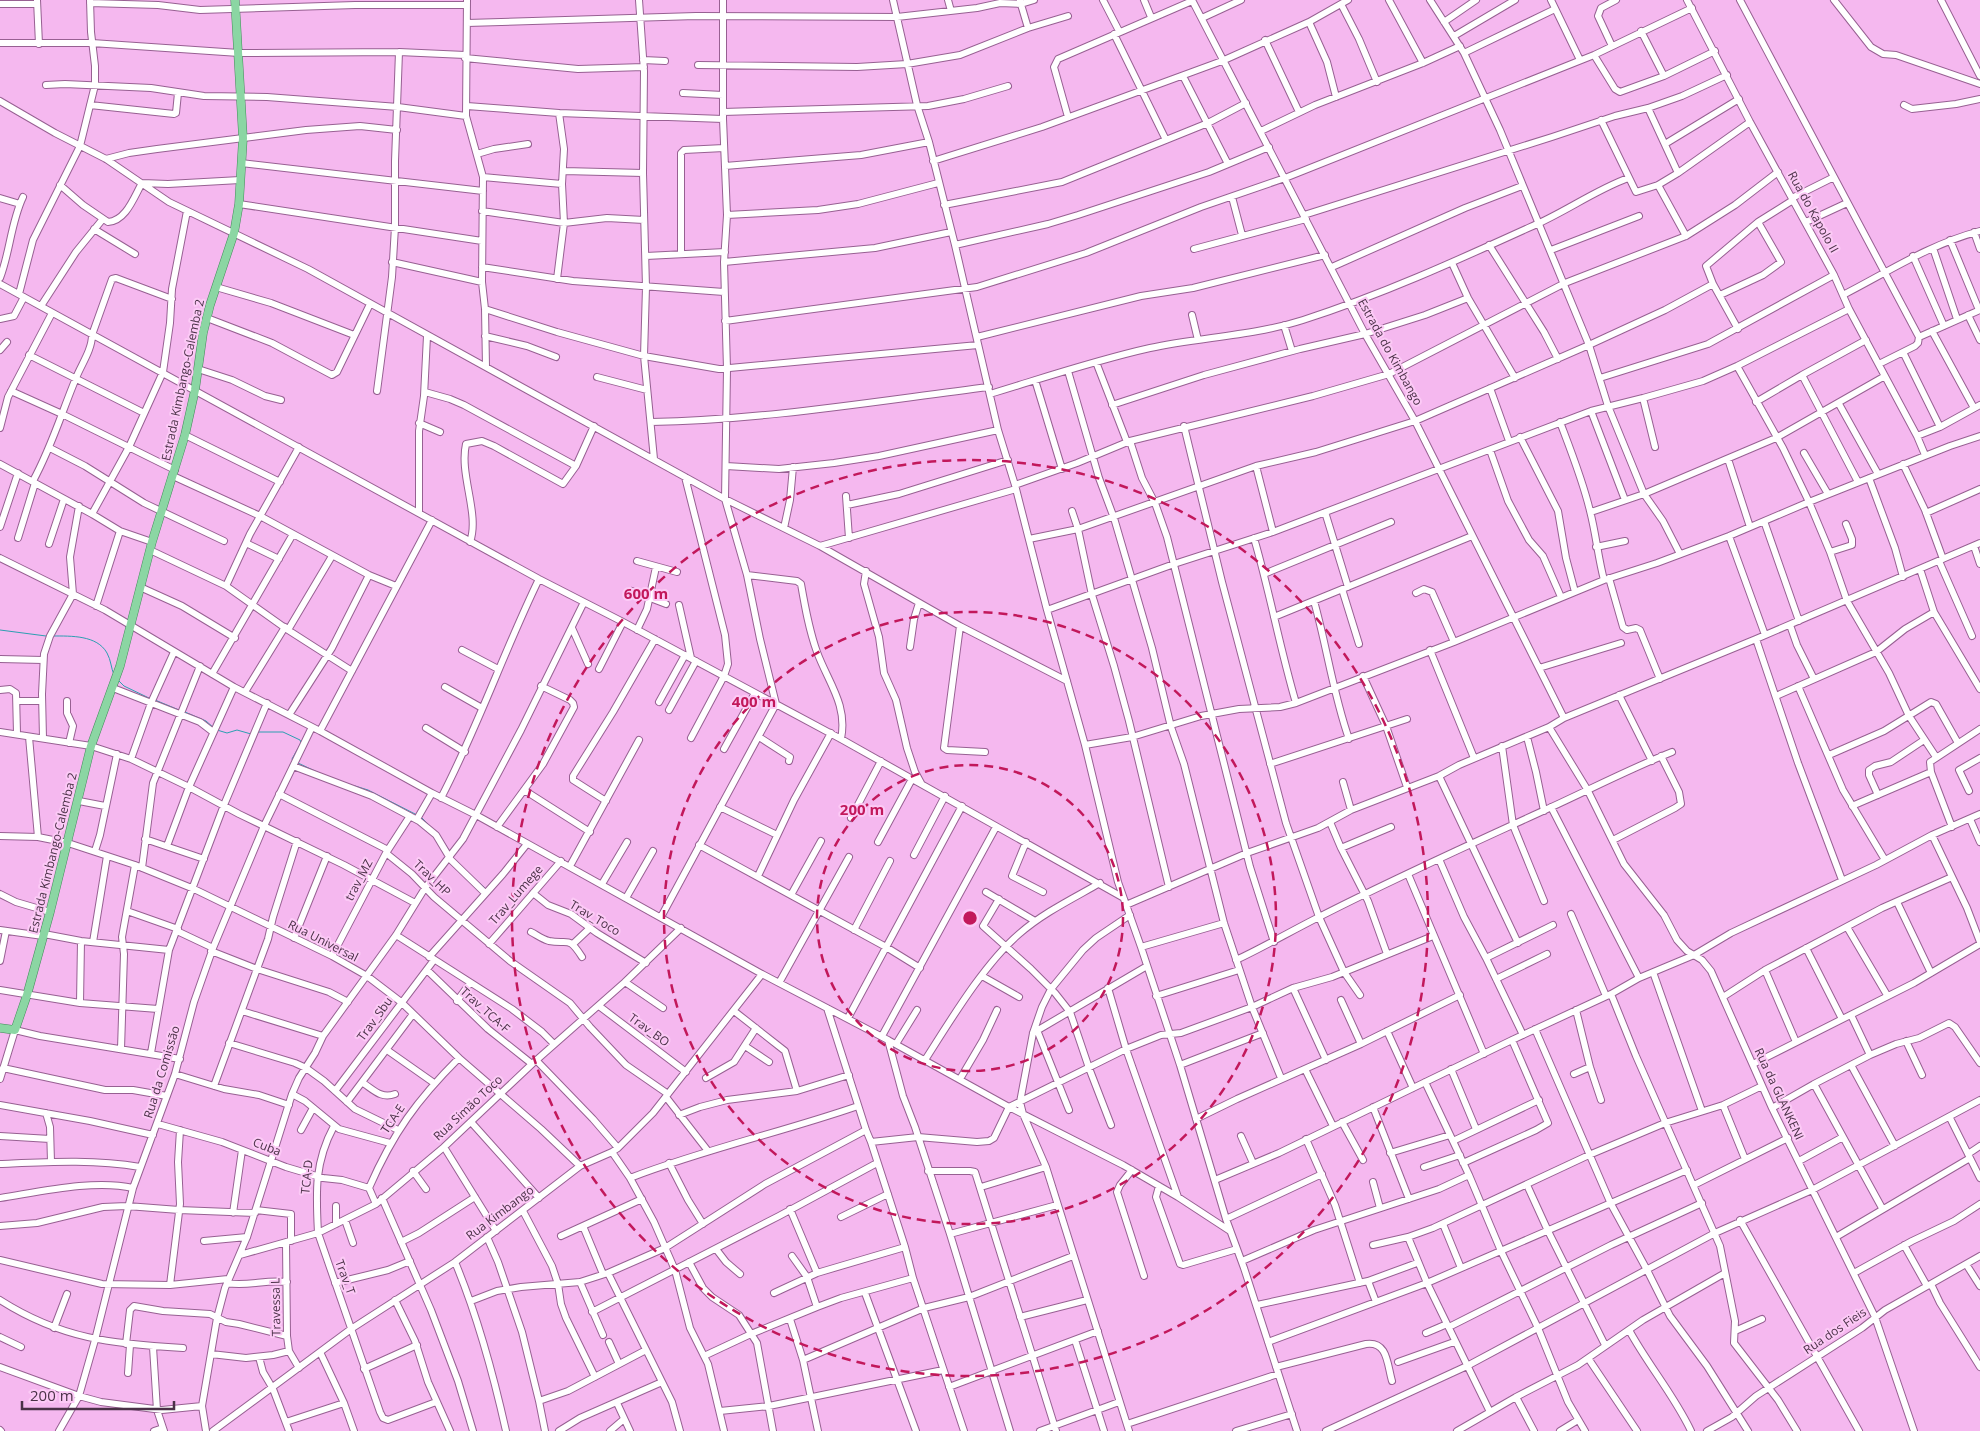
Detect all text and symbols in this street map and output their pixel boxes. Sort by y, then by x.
street label: Rua do Kapolo II [1784,168,1843,256]
street label: Estrada do Kimbango [1354,295,1427,408]
street label: Estrada Kimbango-Calemba 2 [157,297,208,462]
text: 600 m [624,583,668,603]
text: 400 m [732,691,776,711]
street label: Estrada Kimbango-Calemba 2 [24,771,81,935]
text: 200 m [840,799,884,819]
street label: trav_MZ [341,856,377,904]
street label: Trav_HP [410,856,455,900]
street label: Trav_Lumege [485,861,547,928]
street label: Trav_Toco [567,896,624,939]
centre of rings [961,909,979,927]
street label: Rua Universal [285,916,361,966]
street label: Trav_TCA-F [457,983,514,1036]
street label: Trav_Sbu [353,993,396,1044]
street label: Trav_BO [625,1009,673,1050]
street label: Rua da Comissão [139,1024,184,1120]
street label: Rua da GLANKENI [1751,1045,1808,1143]
street label: Rua Simão Toco [429,1071,506,1144]
street label: TCA-E [377,1101,409,1137]
street label: Cuba [251,1133,284,1160]
street label: TCA-D [296,1159,317,1195]
street label: Rua Kimbango [462,1181,537,1244]
street label: Trav_T [331,1257,360,1297]
street label: Travessa L [266,1278,285,1336]
street label: Rua dos Fieis [1800,1303,1870,1358]
scale bar [22,1378,175,1410]
text: 200 m [30,1385,74,1405]

